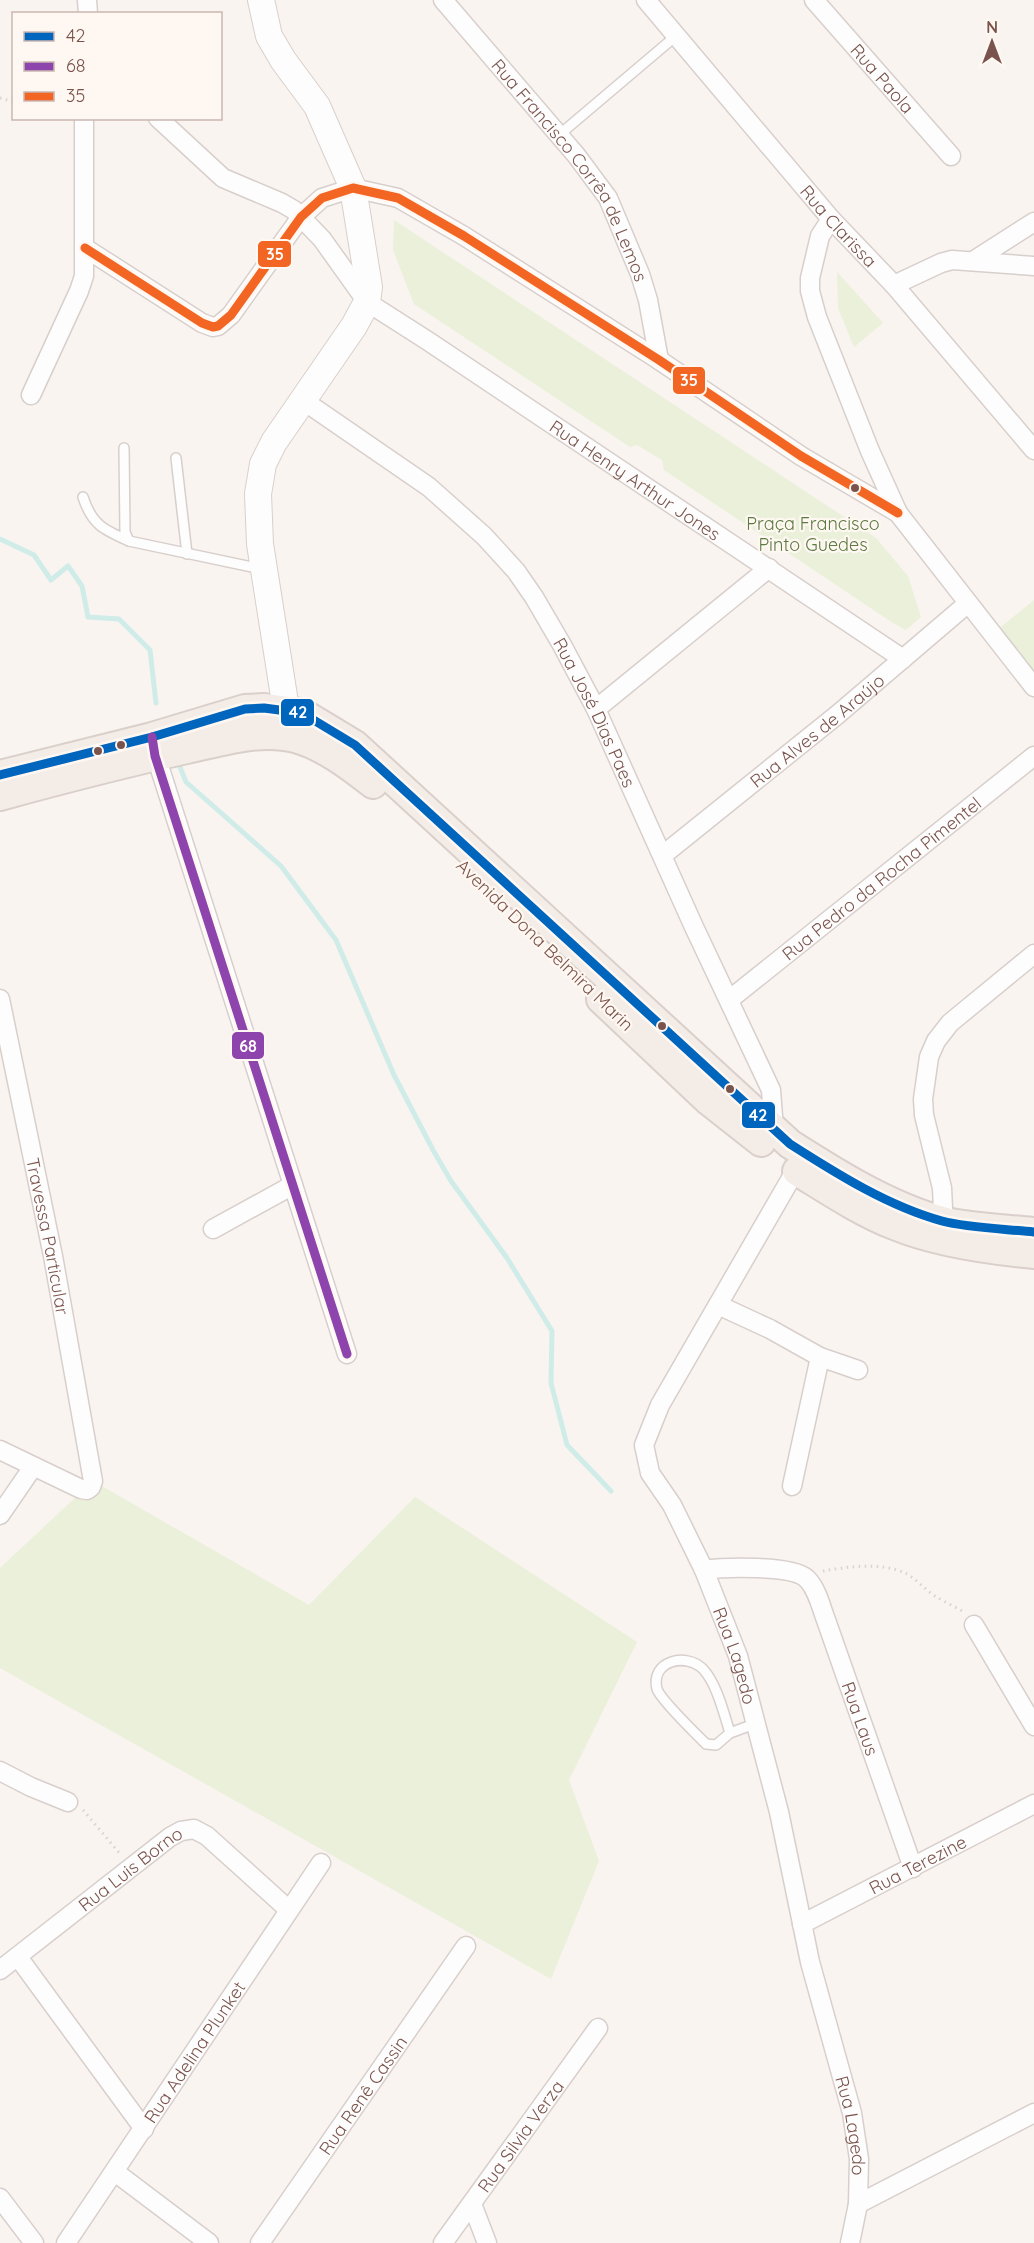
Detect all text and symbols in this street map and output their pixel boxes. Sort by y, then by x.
legend [12,12,222,120]
north arrow [962,12,1022,72]
text: N [986,17,998,37]
text: 42 [66,24,85,47]
street label: Rua Paola [846,38,919,118]
text: 68 [66,54,85,77]
street label: Rua Francisco Corrêa de Lemos [487,54,653,284]
text: 35 [66,84,85,107]
street label: Rua Clarissa [795,180,882,272]
line badge: 35 [257,240,292,268]
text: 35 [266,244,284,264]
line badge: 35 [672,366,706,395]
text: 35 [680,370,698,390]
street label: Rua Henry Arthur Jones [545,414,725,545]
unlabelled marker [849,482,861,494]
park label: Praça Francisco Pinto Guedes [746,512,880,556]
street label: Rua José Dias Paes [549,633,641,791]
street label: Rua Alves de Araújo [745,668,889,792]
line badge: 42 [280,698,315,727]
text: 42 [289,702,307,722]
unlabelled marker [115,739,127,751]
unlabelled marker [92,745,104,757]
street label: Rua Pedro da Rocha Pimentel [777,791,986,965]
street label: Avenida Dona Belmira Marin [452,854,638,1036]
unlabelled marker [656,1020,668,1032]
line badge: 68 [231,1031,265,1060]
text: 68 [239,1036,257,1056]
unlabelled marker [724,1083,736,1095]
line badge: 42 [741,1101,776,1129]
text: 42 [749,1105,767,1125]
street label: Travessa Particular [21,1155,75,1317]
street label: Rua Lagedo [708,1603,762,1707]
street label: Rua Laus [837,1678,884,1759]
street label: Rua Luis Borno [73,1821,186,1916]
street label: Rua Terezine [865,1830,970,1899]
street label: Rua Adelina Plunket [138,1977,250,2127]
street label: Rua Renê Cassin [313,2031,412,2159]
street label: Rua Lagedo [831,2073,871,2176]
street label: Rua Silvia Verza [472,2075,568,2197]

